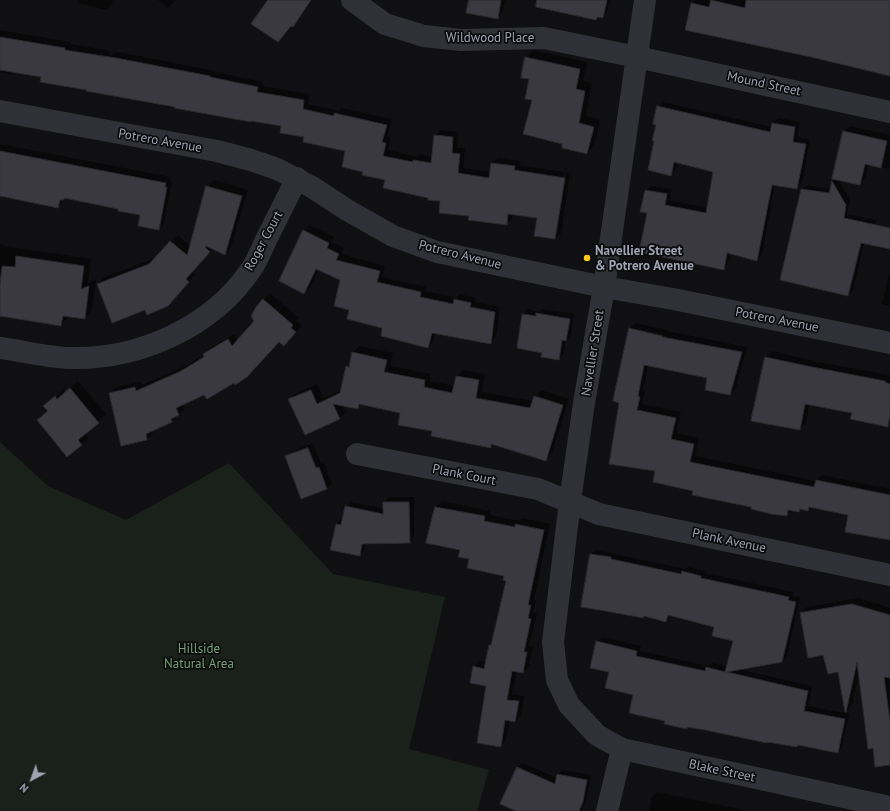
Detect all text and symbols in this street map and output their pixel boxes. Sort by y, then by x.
street label: Wildwood Place [446,30,534,46]
street label: Mound Street [726,69,802,99]
street label: Potrero Avenue [117,126,203,156]
street label: Roger Court [242,208,286,274]
street label: Potrero Avenue [417,237,503,273]
place label: Navellier Street & Potrero Avenue [595,243,694,274]
marker: Navellier Street & Potrero Avenue [582,253,592,263]
street label: Potrero Avenue [734,304,820,336]
street label: Navellier Street [579,309,607,397]
street label: Plank Court [431,461,497,489]
street label: Plank Avenue [691,526,767,556]
park label: Hillside Natural Area [164,641,234,672]
street label: Blake Street [688,756,756,786]
north arrow [12,759,52,799]
text: N [17,780,31,796]

